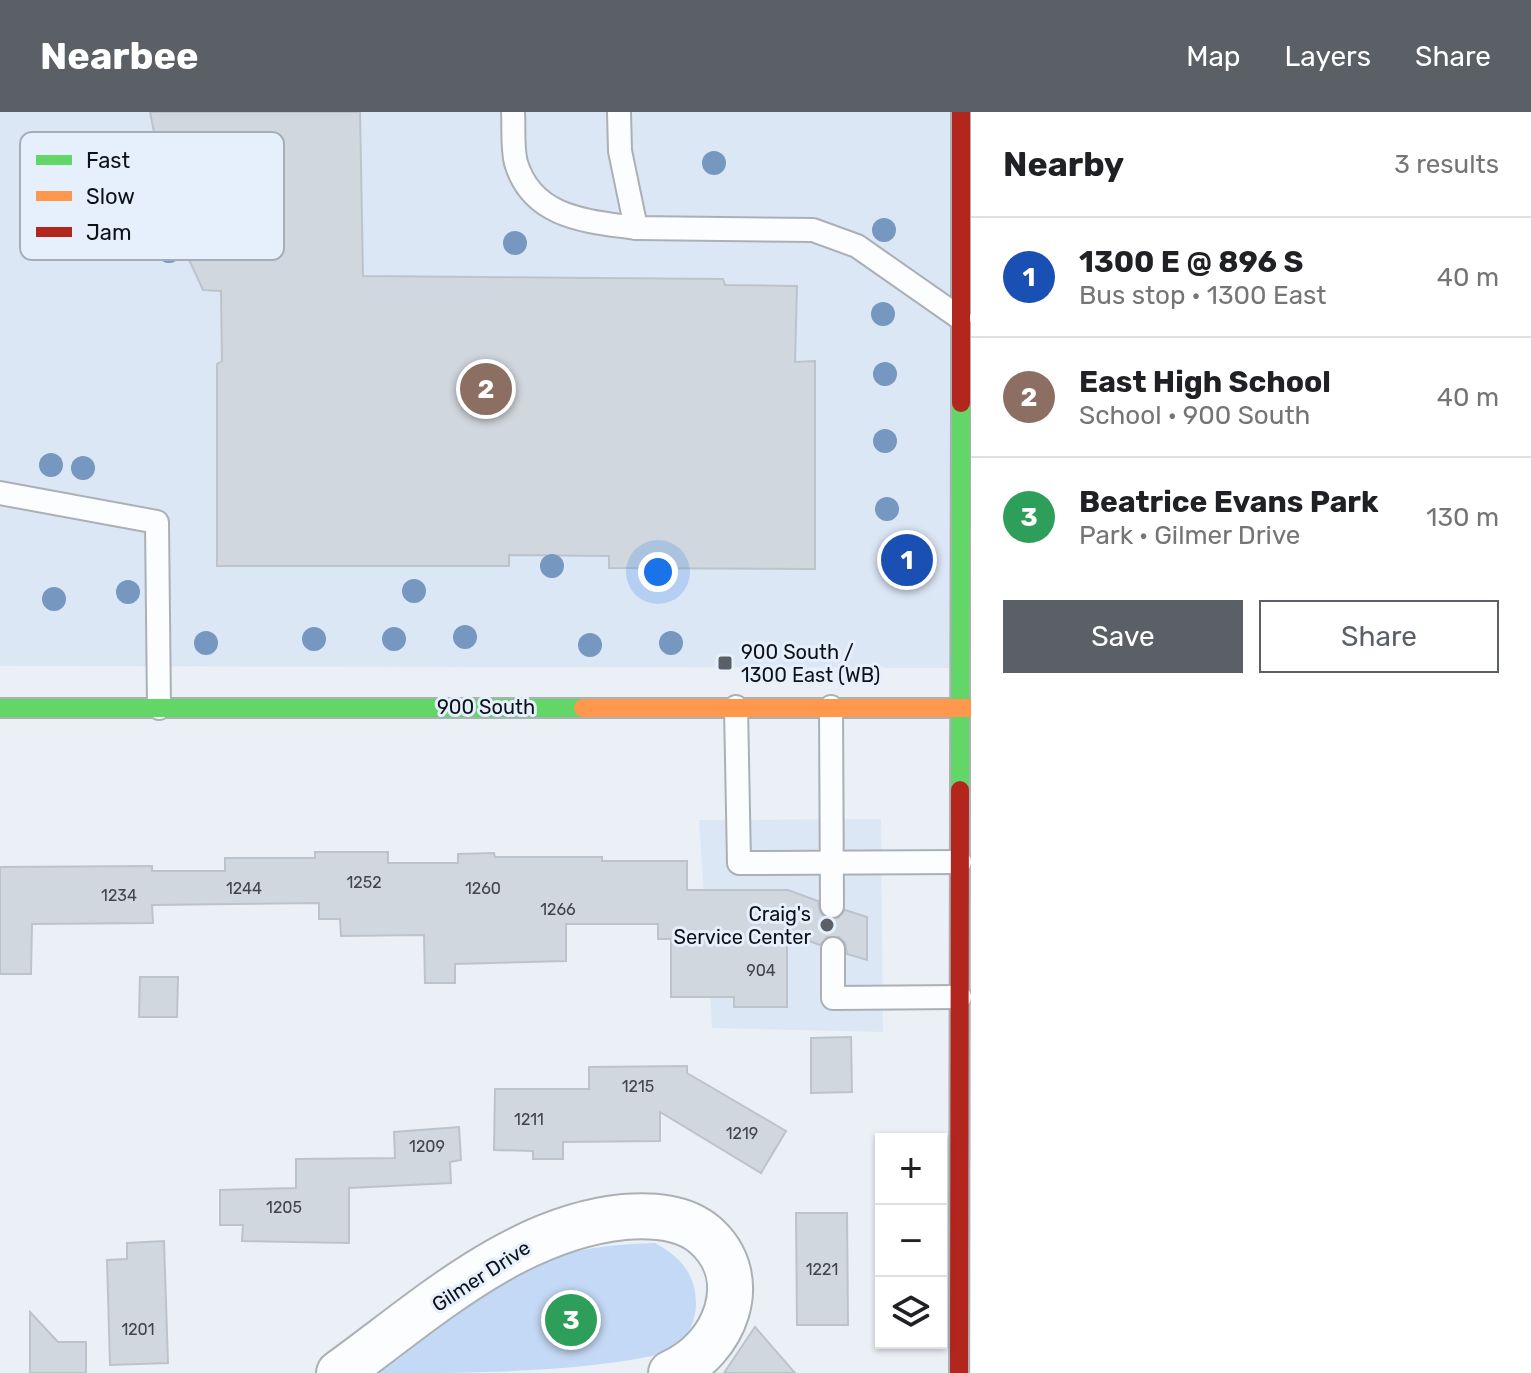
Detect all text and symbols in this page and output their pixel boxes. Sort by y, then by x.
text: Nearbee [40,33,199,79]
text: Map [1186,40,1241,73]
text: Layers [1285,40,1371,73]
text: Share [1415,40,1491,73]
legend [20,132,284,260]
text: Nearby [1003,144,1124,185]
text: Fast [86,147,131,174]
text: 3 results [1394,149,1499,180]
text: Slow [86,183,135,210]
text: Jam [86,219,132,246]
text: 1300 E @ 896 S [1079,244,1303,280]
text: 1 [1023,262,1035,293]
text: 40 m [1437,262,1499,293]
text: Bus stop · 1300 East [1079,280,1326,311]
pin: 2 [460,359,512,419]
text: East High School [1079,364,1331,400]
text: 2 [1021,382,1037,413]
text: 40 m [1437,382,1499,413]
text: School · 900 South [1079,400,1310,431]
text: Beatrice Evans Park [1079,484,1379,520]
text: 3 [1020,502,1038,533]
text: 130 m [1426,502,1499,533]
text: Park · Gilmer Drive [1079,520,1300,551]
pin: 1 [881,530,933,590]
your location [638,552,678,592]
button: Save [1003,600,1243,673]
button: Share [1259,600,1499,673]
place label: 900 South / 1300 East (WB) [741,640,880,687]
marker: 900 South / 1300 East (WB) [716,654,734,672]
street label: 900 South [437,695,535,719]
house number: 1252 [346,873,382,892]
house number: 1244 [226,879,262,898]
house number: 1260 [465,879,501,898]
house number: 1234 [101,886,137,905]
house number: 1266 [540,900,576,919]
place label: Craig's Service Center [674,902,811,949]
marker: Craig's Service Center [818,916,836,934]
house number: 904 [746,961,776,980]
house number: 1215 [622,1077,654,1096]
house number: 1211 [514,1110,544,1129]
house number: 1219 [726,1124,758,1143]
map controls [875,1133,947,1349]
button: + [875,1133,947,1205]
house number: 1209 [409,1137,445,1156]
house number: 1205 [266,1198,302,1217]
button: − [875,1205,947,1277]
street label: Gilmer Drive [427,1235,535,1317]
house number: 1221 [806,1260,838,1279]
button: layers [875,1277,947,1349]
pin: 3 [545,1290,597,1350]
house number: 1201 [121,1320,155,1339]

